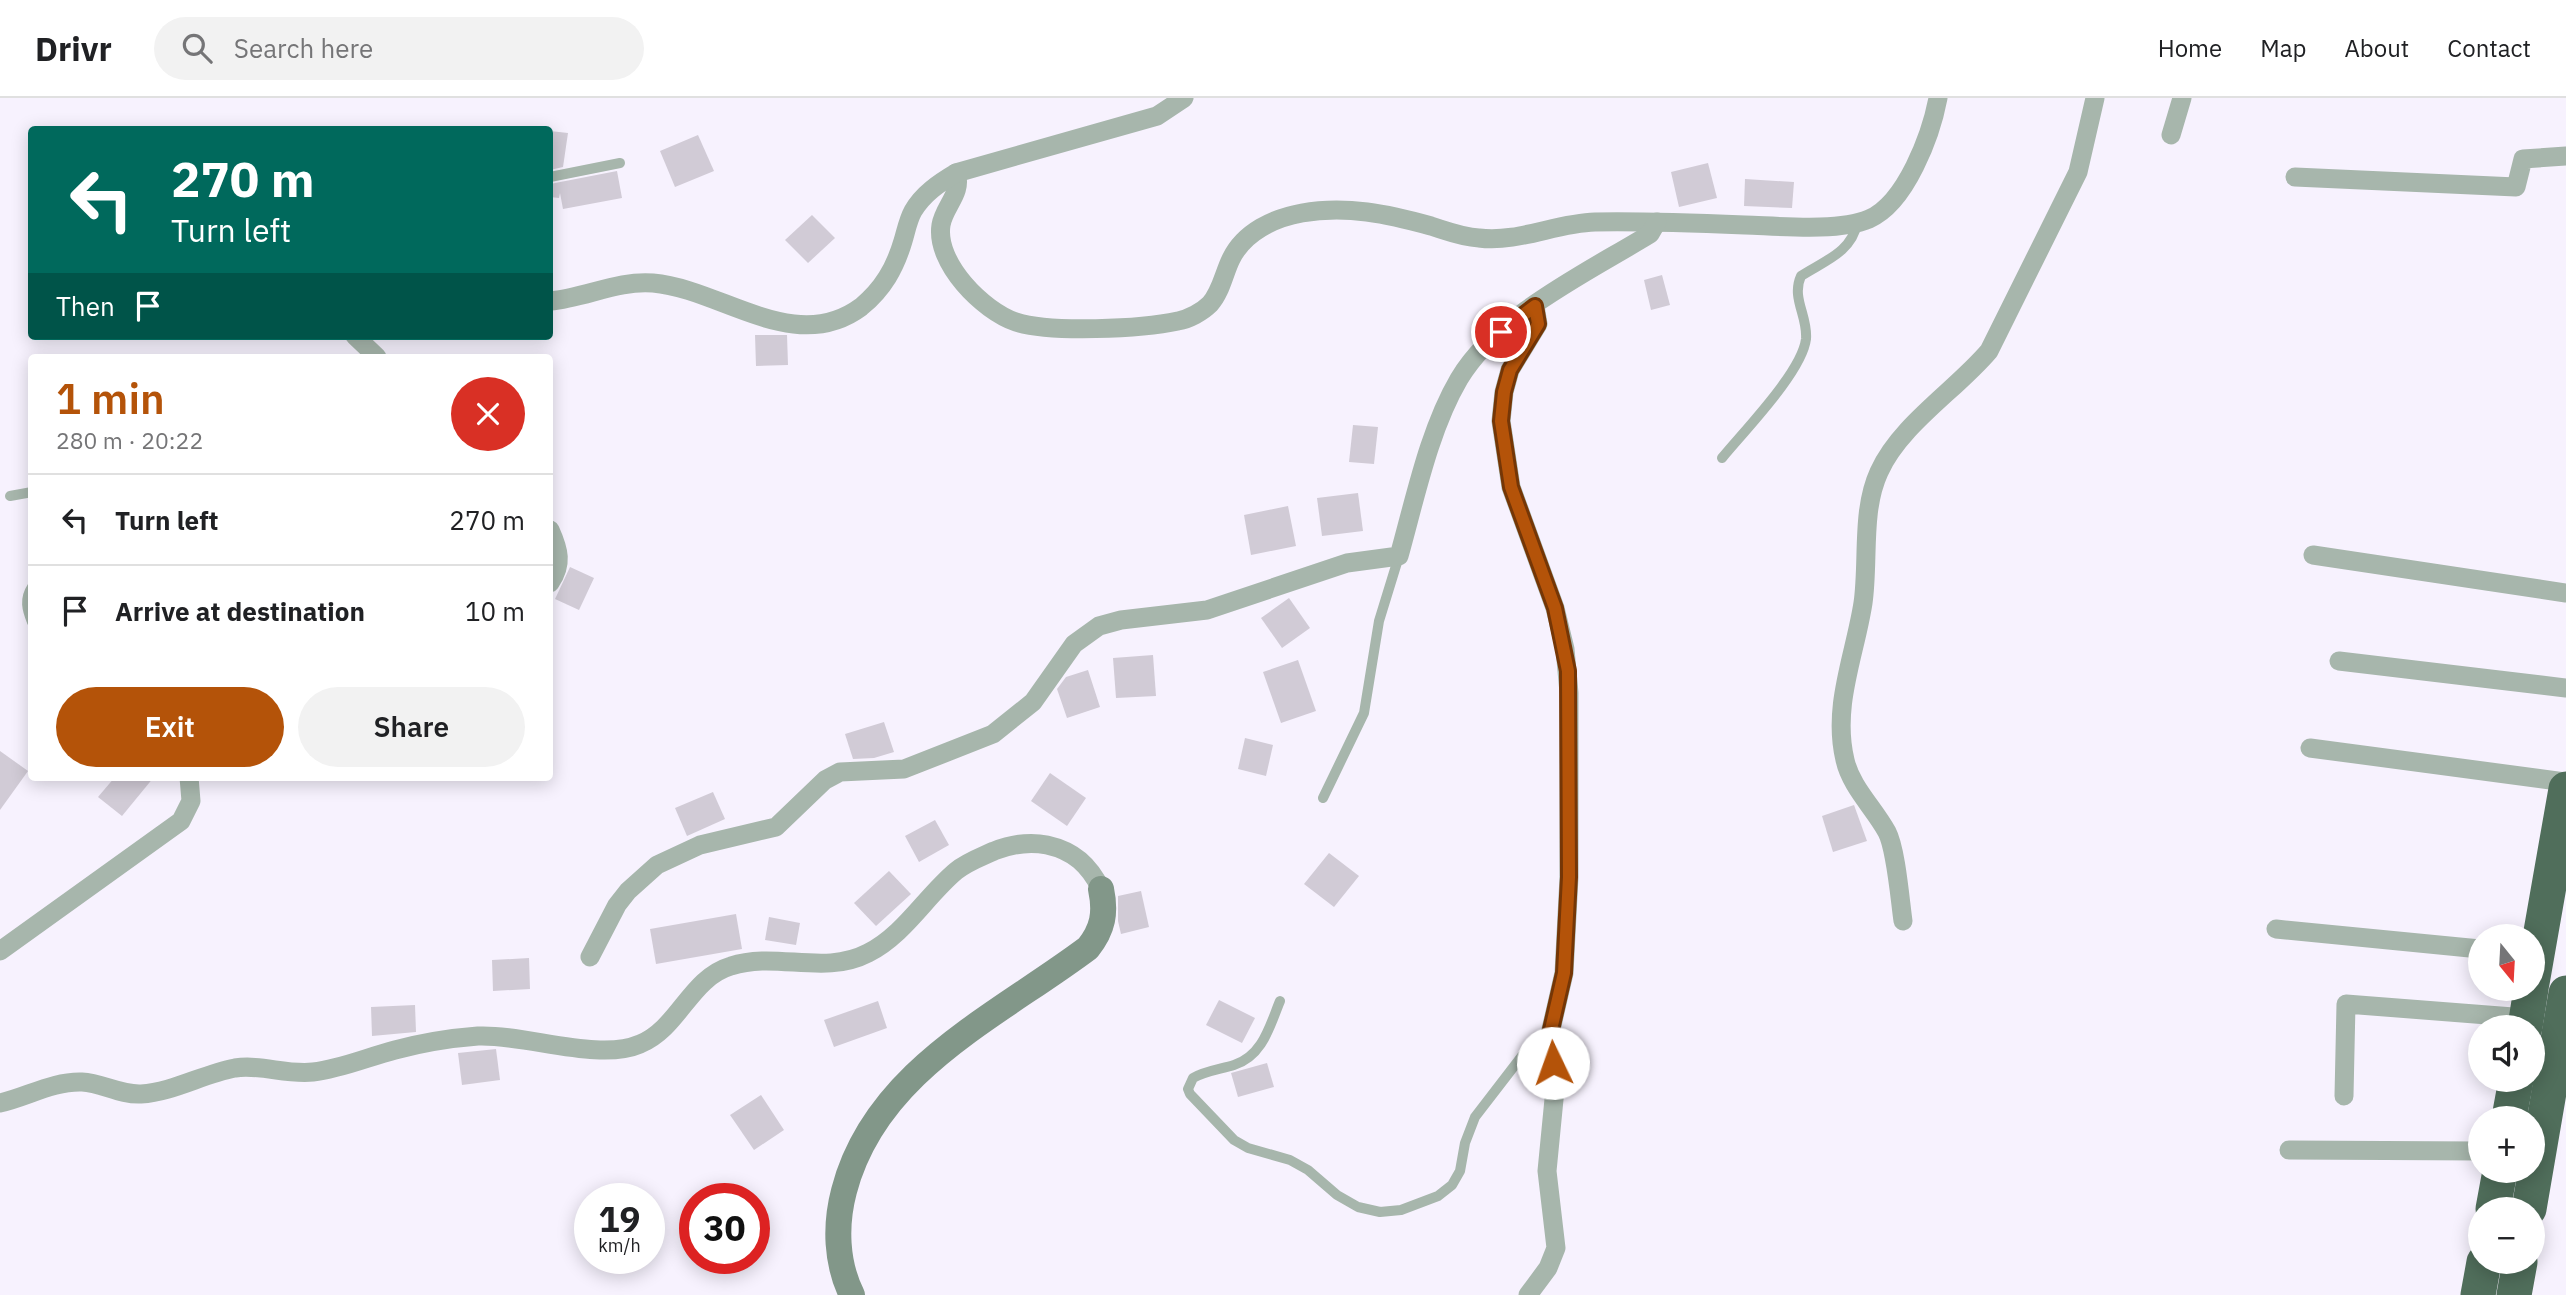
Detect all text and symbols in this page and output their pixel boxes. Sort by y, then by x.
search box [154,17,644,80]
text: Drivr [35,27,112,70]
icon: search [178,29,216,67]
text: Search here [234,31,373,65]
text: Home [2158,32,2222,64]
text: Map [2260,32,2306,64]
text: About [2344,32,2409,64]
text: Contact [2447,32,2531,64]
text: 270 m [171,147,315,210]
icon: left [56,154,147,245]
text: Turn left [171,209,291,251]
icon: arrive [129,287,167,325]
text: Then [56,289,115,323]
pin [1471,302,1531,362]
icon: arrive [1482,313,1520,351]
text: 1 min [56,371,165,426]
button: close [451,377,525,451]
text: 280 m · 20:22 [56,425,203,455]
icon: left [56,501,94,539]
text: Turn left [115,503,218,537]
text: 270 m [449,503,525,537]
icon: arrive [56,592,94,630]
text: Arrive at destination [115,594,365,628]
text: 10 m [465,594,525,628]
button: Exit [56,687,284,767]
button: Share [298,687,525,767]
north arrow [2468,924,2544,1001]
map controls [2468,924,2545,1274]
button: sound [2468,1015,2545,1092]
position arrow [1516,1026,1590,1100]
button: + [2468,1106,2545,1183]
speed limit sign: 30 [679,1183,770,1274]
text: 19 [598,1196,641,1242]
button: − [2468,1197,2545,1274]
text: km/h [598,1234,641,1257]

